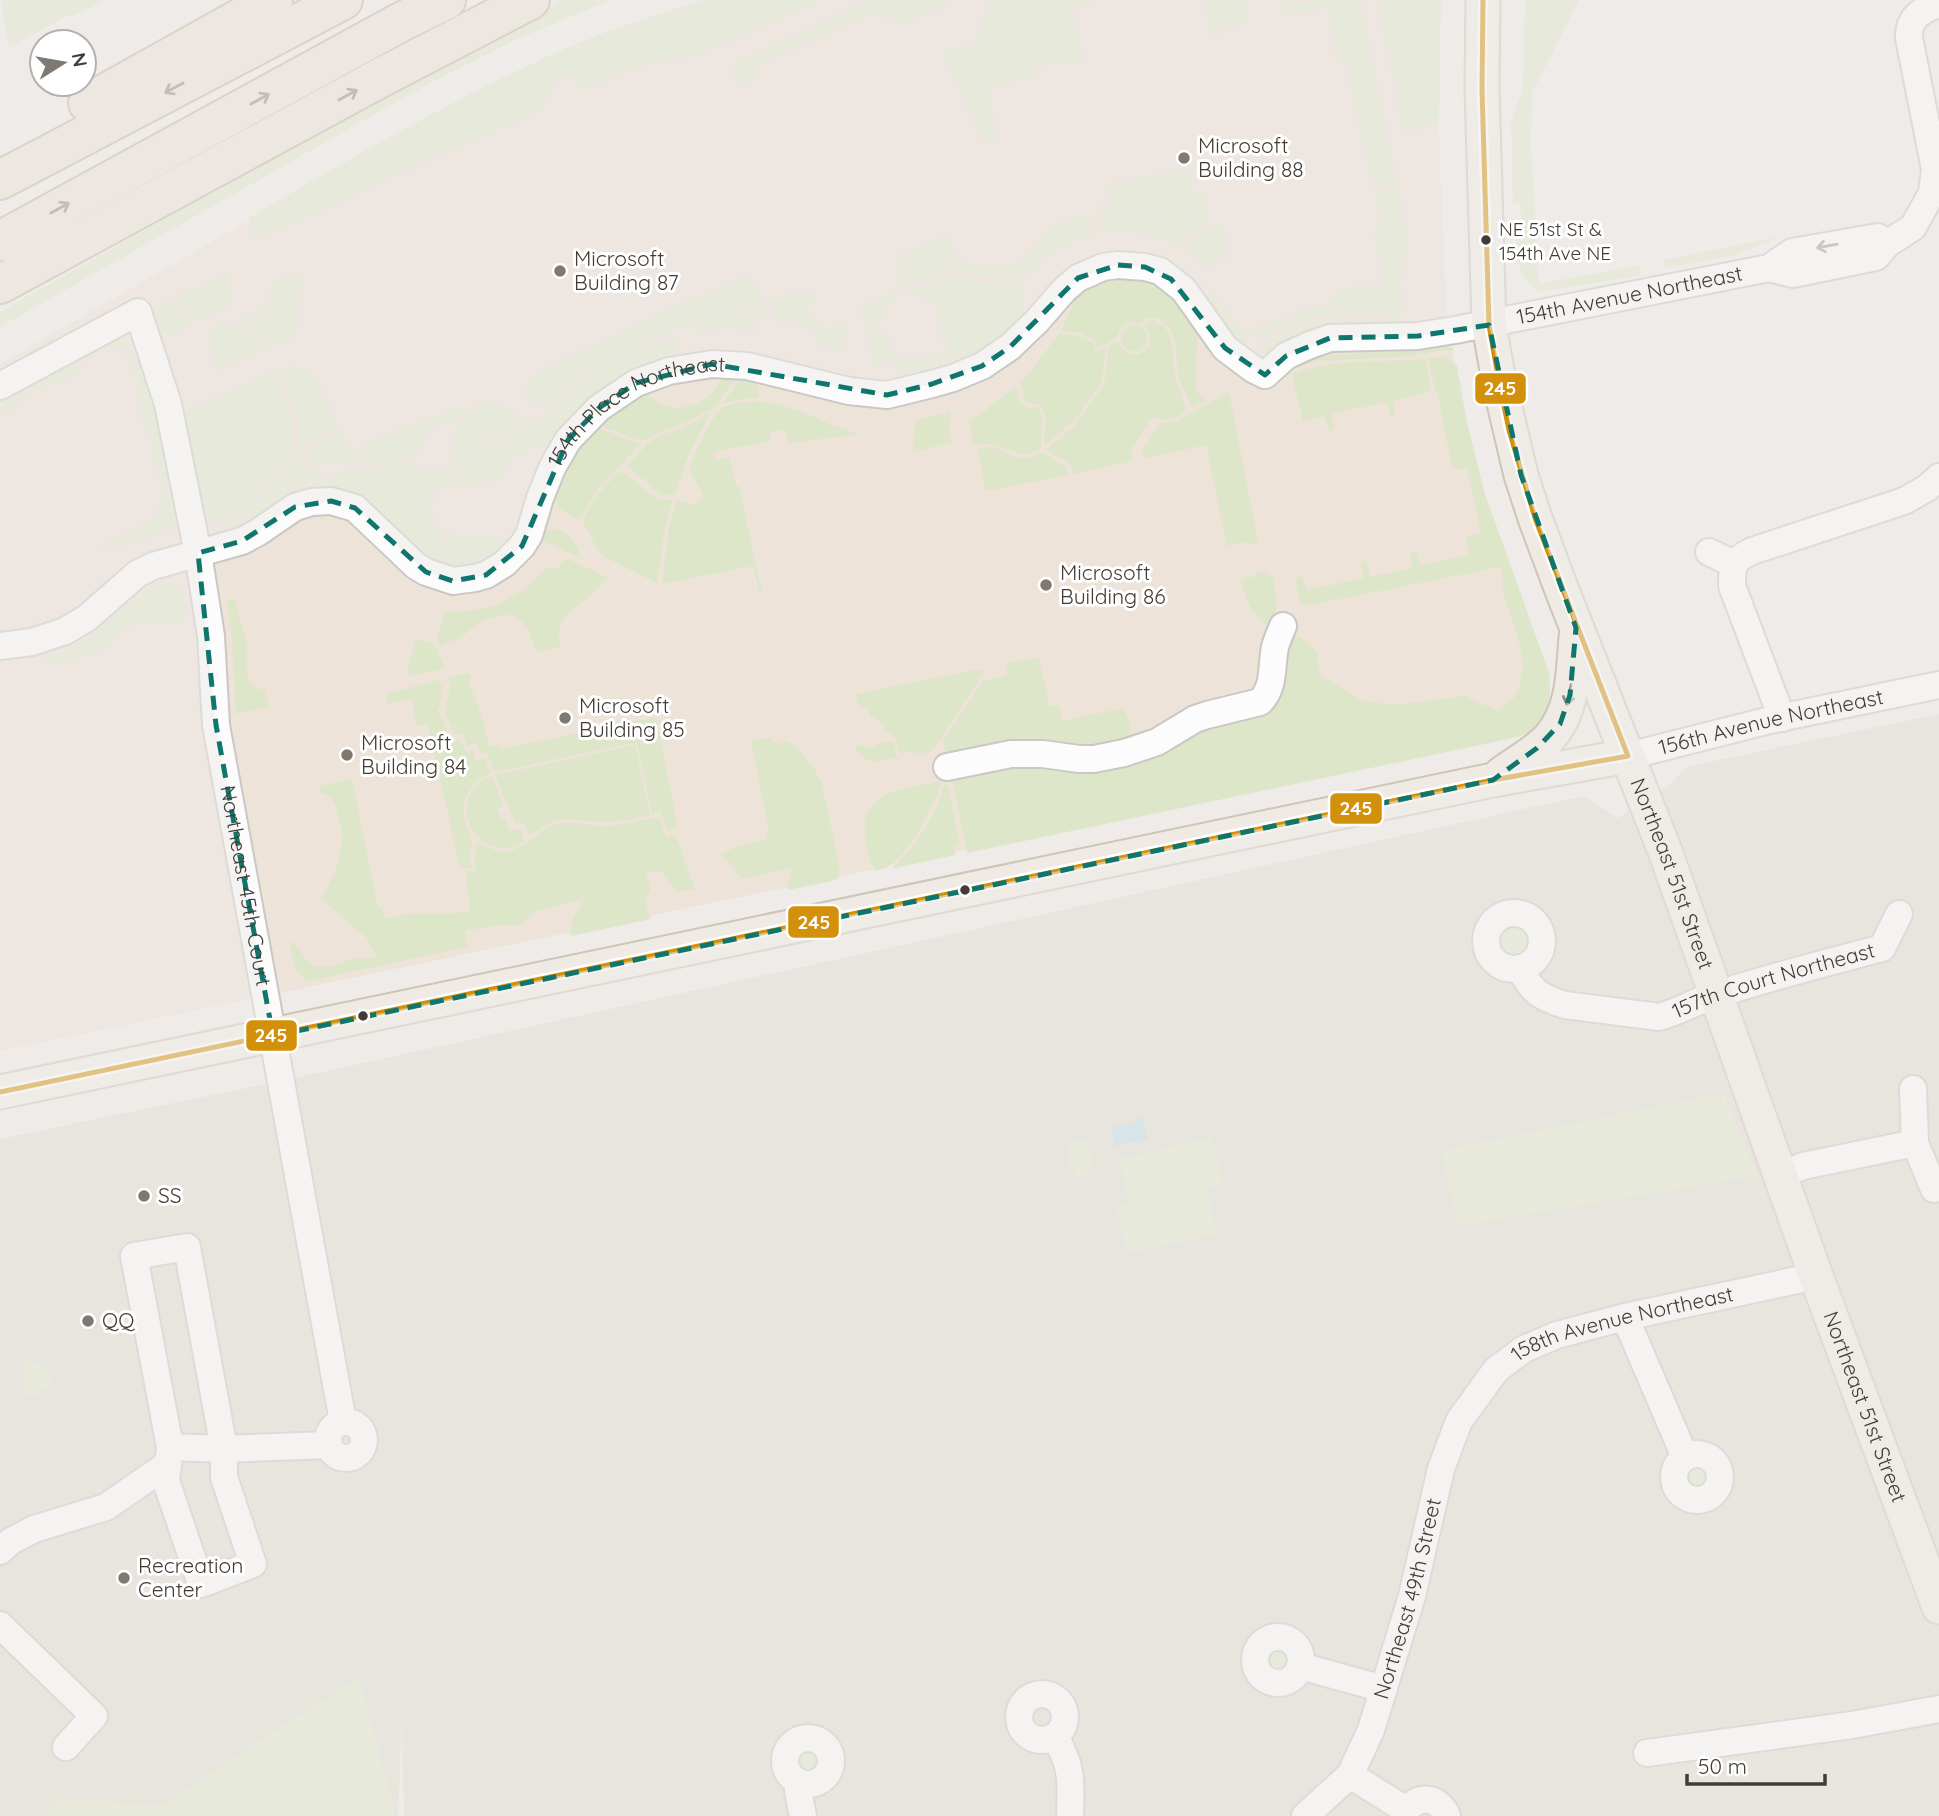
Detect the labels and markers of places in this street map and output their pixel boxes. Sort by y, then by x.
place label: Microsoft Building 88 [1198,132,1304,182]
marker: Microsoft Building 88 [1176,150,1192,166]
place label: NE 51st St & 154th Ave NE [1499,217,1611,265]
marker: NE 51st St & 154th Ave NE [1479,233,1493,247]
place label: Microsoft Building 87 [574,245,679,295]
marker: Microsoft Building 87 [552,263,568,279]
place label: Microsoft Building 86 [1060,559,1166,609]
marker: Microsoft Building 86 [1038,577,1054,593]
place label: Microsoft Building 85 [579,692,685,742]
marker: Microsoft Building 85 [557,710,573,726]
place label: Microsoft Building 84 [361,729,466,779]
marker: Microsoft Building 84 [339,747,355,763]
unlabelled marker [958,883,972,897]
unlabelled marker [356,1009,370,1023]
place label: SS [158,1182,182,1208]
marker: SS [136,1188,152,1204]
place label: QQ [102,1307,135,1333]
marker: QQ [80,1313,96,1329]
place label: Recreation Center [138,1552,243,1602]
marker: Recreation Center [116,1570,132,1586]

